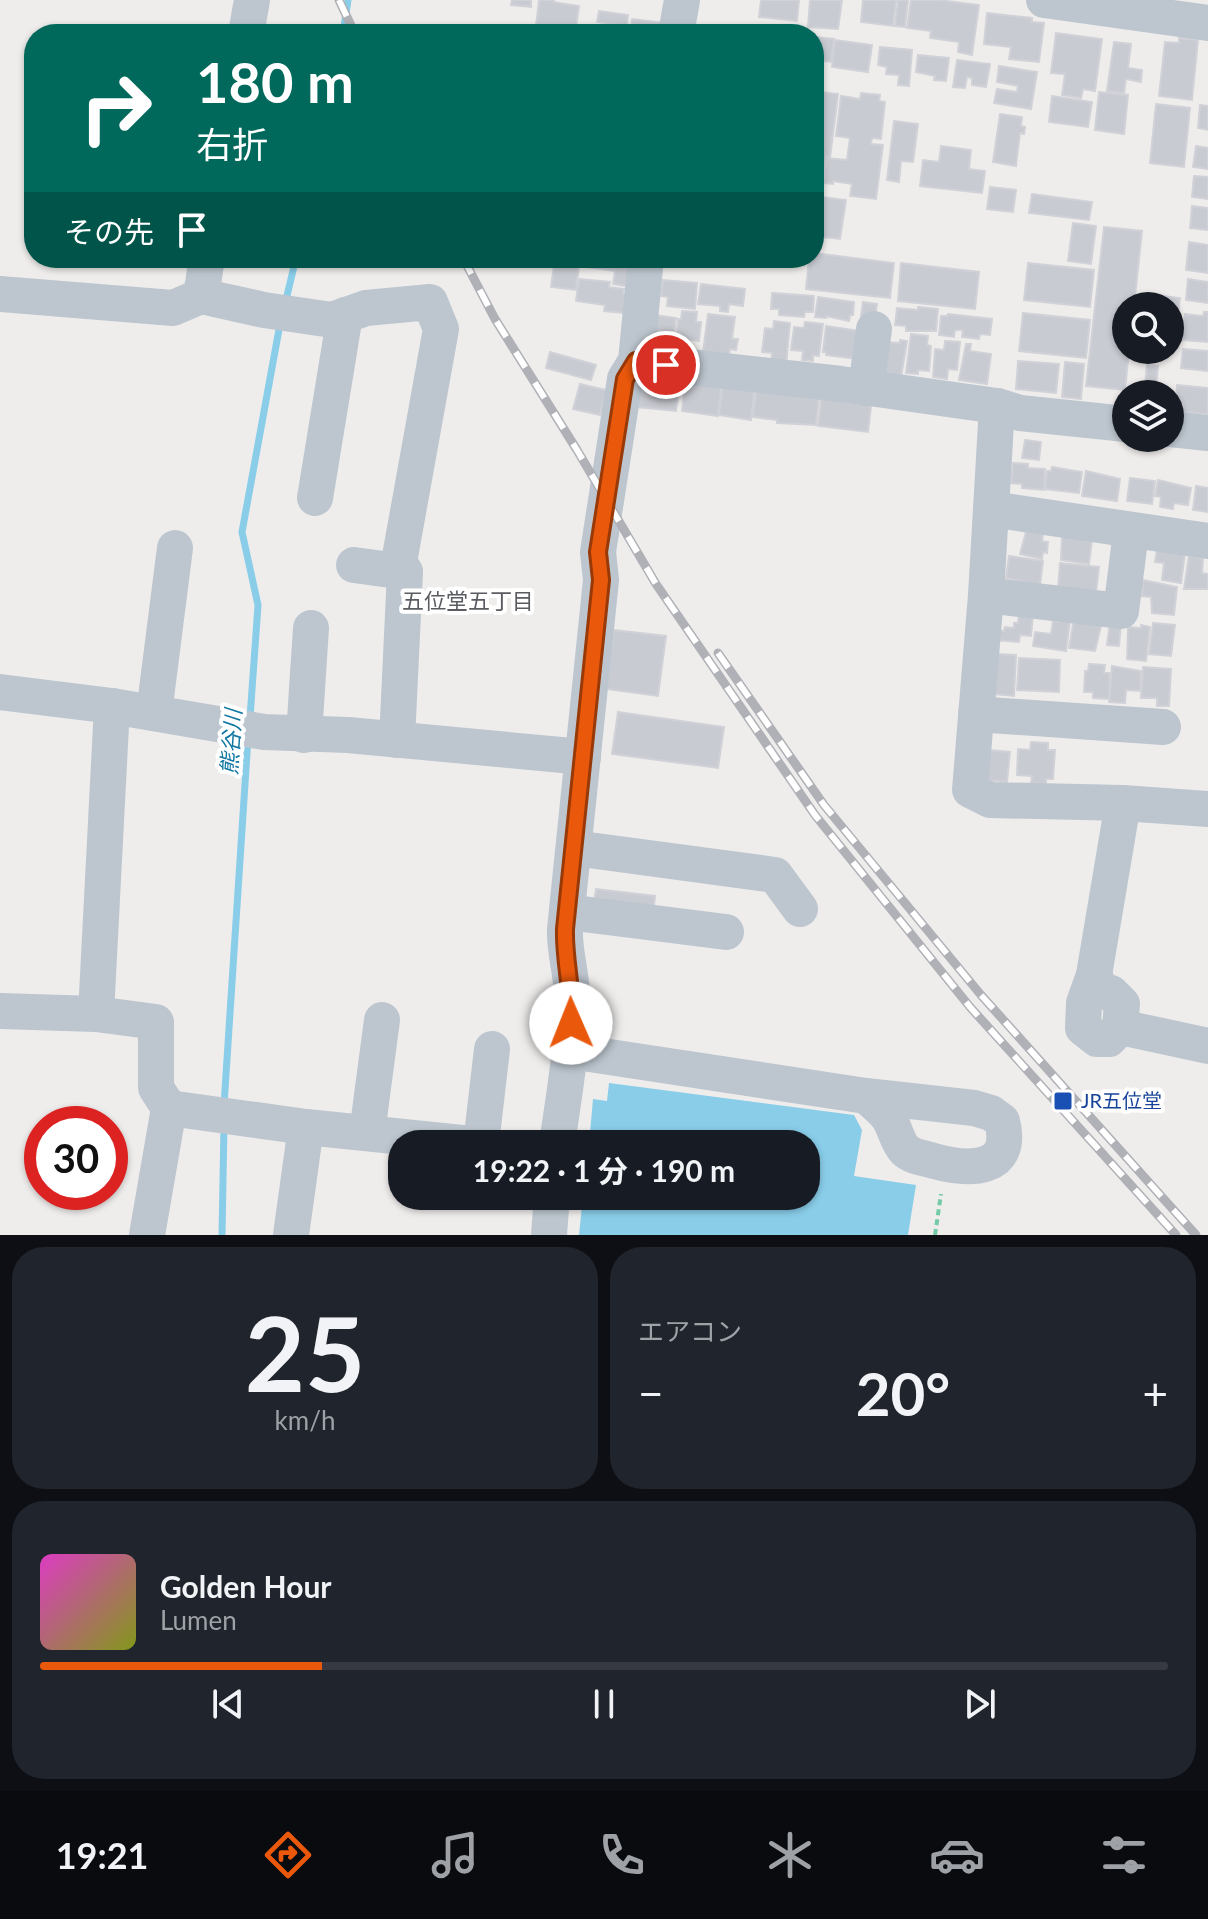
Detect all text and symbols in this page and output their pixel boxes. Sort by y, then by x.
text: 180 m [196,48,354,115]
icon: right [64,56,168,160]
text: 右折 [196,122,268,166]
icon: arrive [170,208,214,252]
text: その先 [64,213,154,249]
map controls [1112,292,1184,452]
button: search [1112,292,1184,364]
pin [632,331,700,399]
icon: arrive [644,343,688,387]
button: layers [1112,380,1184,452]
district label: 五位堂五丁目 [402,587,534,614]
water label: 熊谷川 [215,706,246,776]
position arrow [529,981,613,1065]
place label: JR五位堂 [1081,1088,1162,1112]
marker: JR五位堂 [1052,1090,1074,1112]
speed limit sign: 30 [24,1106,128,1210]
text: 19:22 · 1 分 · 190 m [473,1152,735,1188]
text: 25 [245,1289,365,1414]
text: エアコン [638,1315,742,1347]
text: 20° [856,1357,950,1429]
text: − [638,1367,664,1419]
text: + [1142,1367,1168,1419]
text: km/h [275,1404,335,1436]
text: Golden Hour [160,1568,332,1604]
text: Lumen [160,1604,237,1636]
icon: previous [206,1682,250,1726]
icon: pause [582,1682,626,1726]
icon: next [958,1682,1002,1726]
icon: directions [260,1827,316,1883]
icon: music [427,1827,483,1883]
icon: phone [594,1827,650,1883]
icon: climate [762,1827,818,1883]
icon: car [929,1827,985,1883]
icon: filters [1096,1827,1152,1883]
text: 19:21 [56,1833,148,1877]

